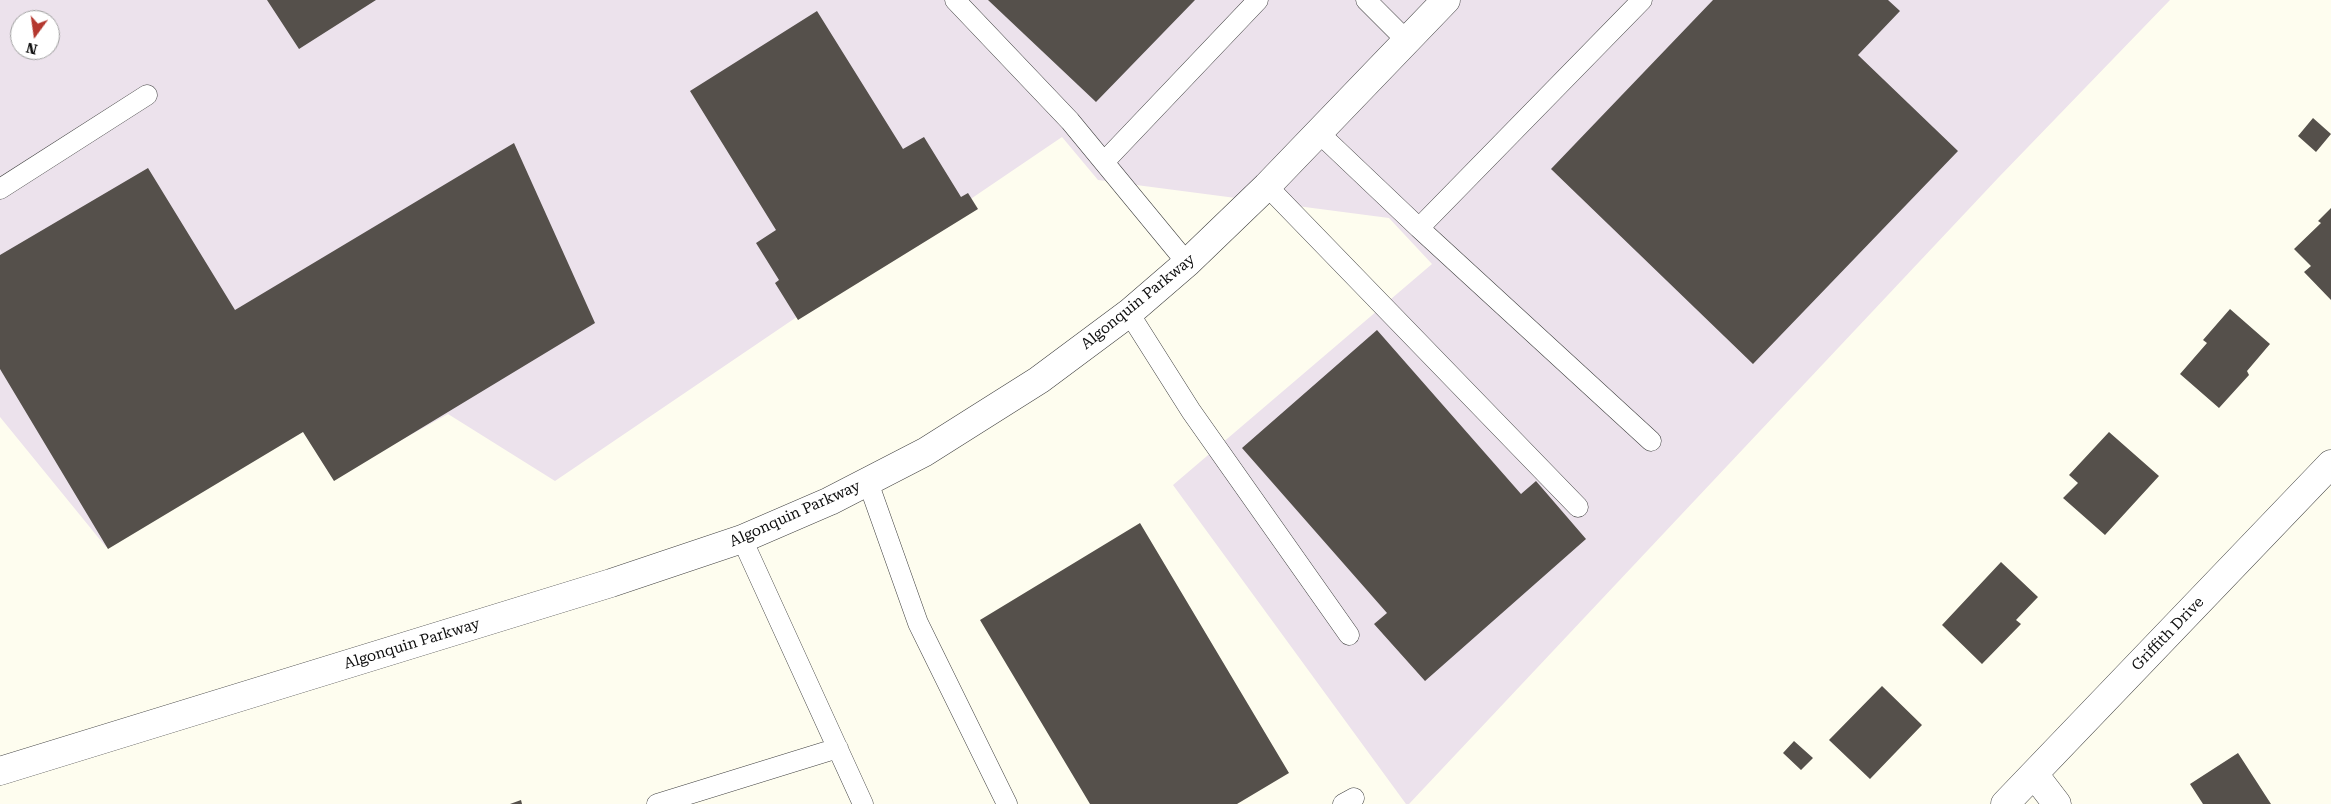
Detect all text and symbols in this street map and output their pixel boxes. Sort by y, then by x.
north arrow [10,10,60,60]
text: N [24,40,39,58]
street label: Algonquin Parkway [1077,251,1199,353]
street label: Algonquin Parkway [727,477,863,551]
street label: Griffith Drive [2128,593,2208,675]
street label: Algonquin Parkway [342,615,482,673]

